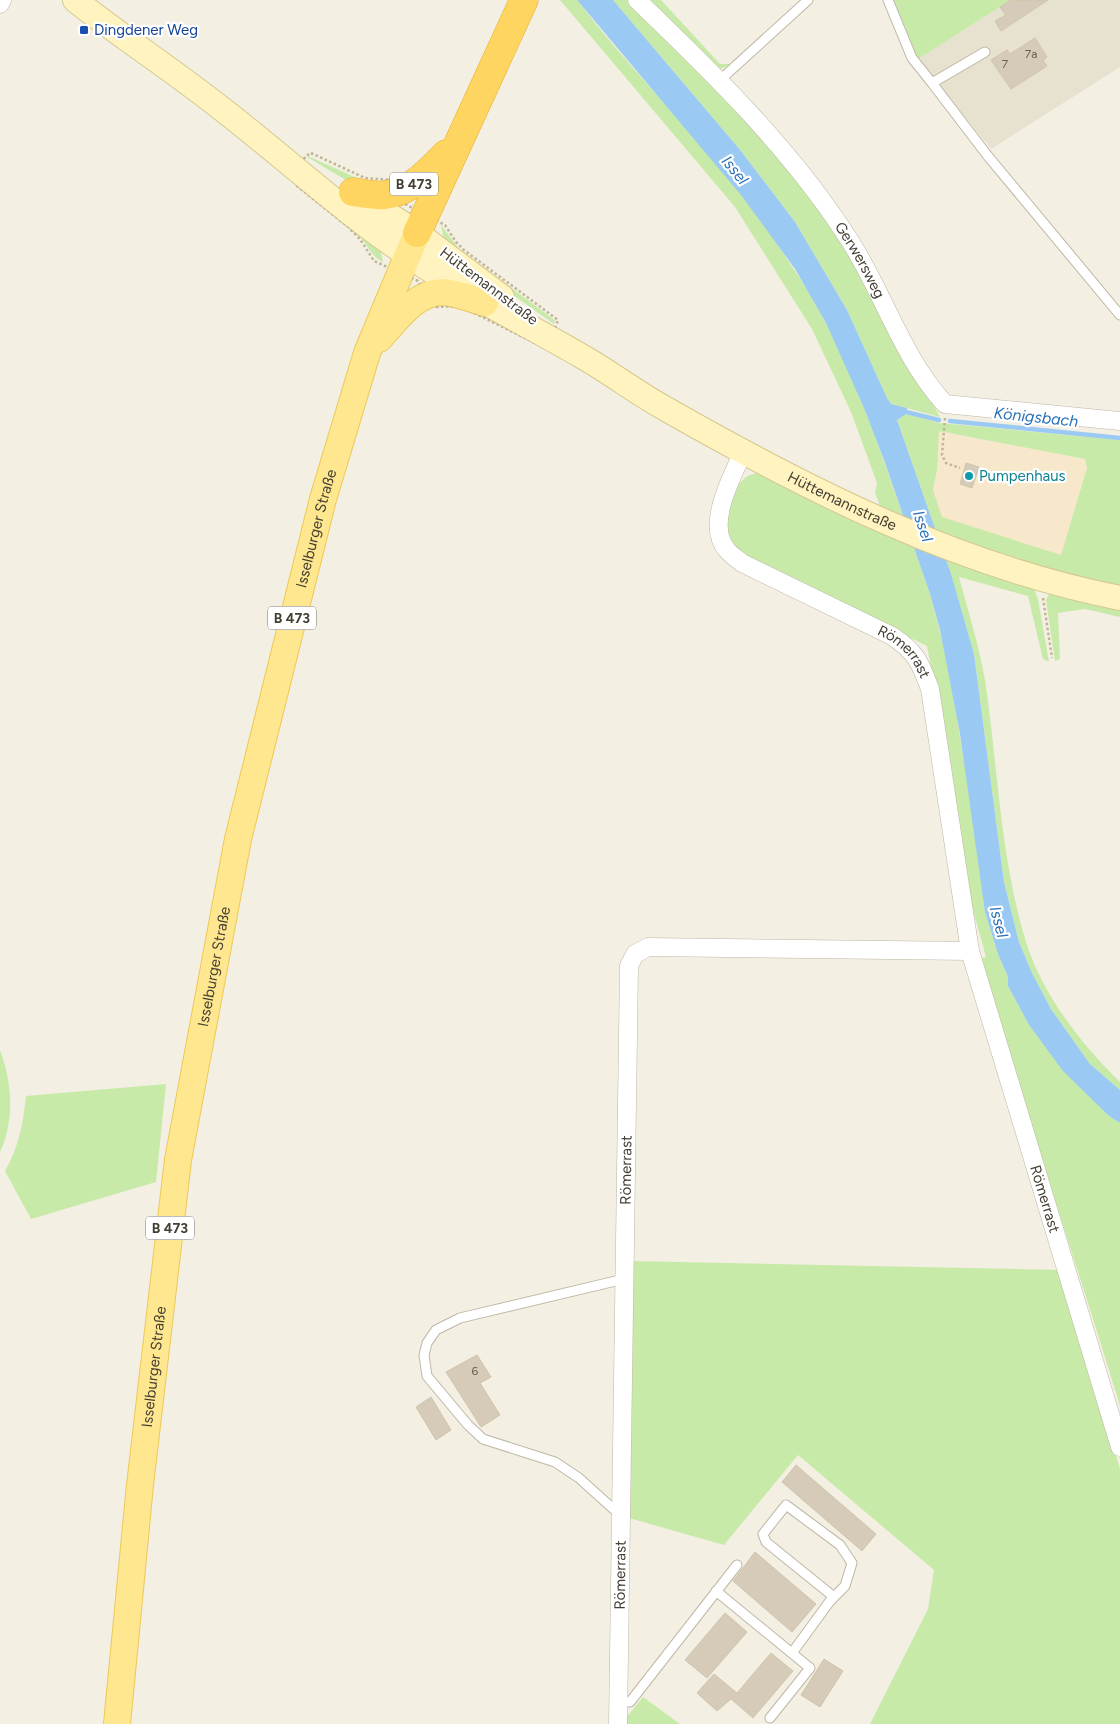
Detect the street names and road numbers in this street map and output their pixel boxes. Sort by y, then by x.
road number: B 473 [390,172,438,195]
street label: Gerwersweg [831,218,889,301]
street label: Hüttemannstraße [436,243,542,329]
street label: Isselburger Straße [292,467,340,590]
street label: Hüttemannstraße [785,468,899,535]
road number: B 473 [268,606,316,630]
street label: Römerrast [875,621,934,681]
street label: Isselburger Straße [194,905,234,1028]
street label: Römerrast [617,1135,636,1205]
street label: Römerrast [1026,1163,1064,1235]
road number: B 473 [146,1216,194,1240]
street label: Isselburger Straße [138,1305,170,1429]
street label: Römerrast [611,1540,630,1610]

